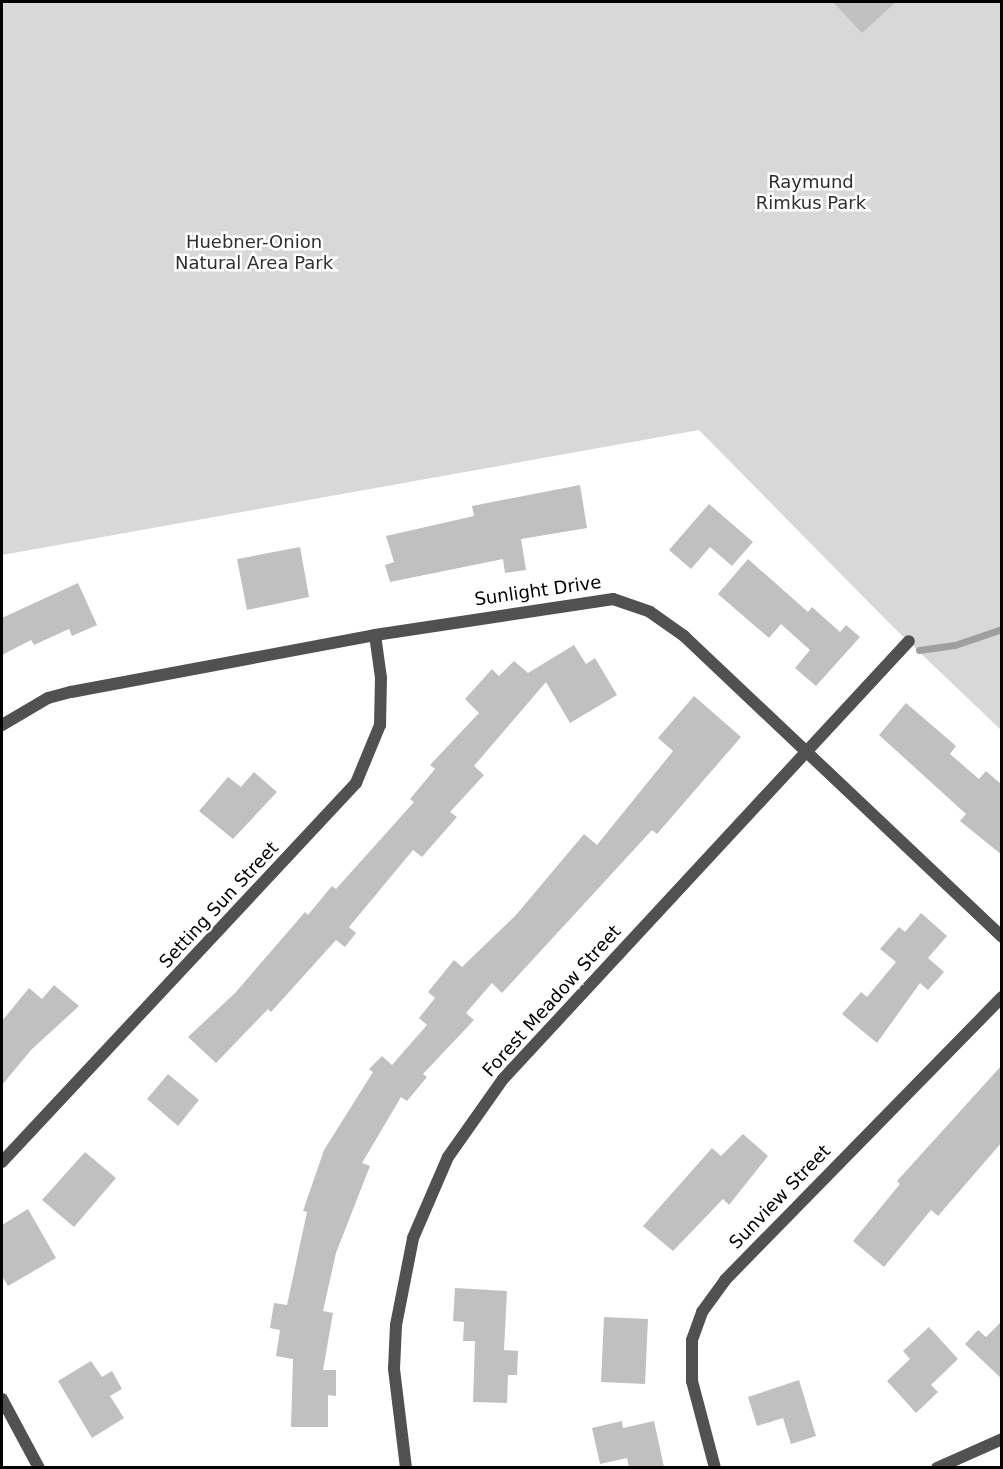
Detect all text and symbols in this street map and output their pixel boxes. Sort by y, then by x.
park label: Raymund Rimkus Park [756,172,866,214]
park label: Huebner-Onion Natural Area Park [175,232,333,274]
street label: Sunlight Drive [473,571,603,611]
street label: Setting Sun Street [155,837,283,973]
street label: Forest Meadow Street [478,921,626,1081]
street label: Sunview Street [725,1141,835,1253]

